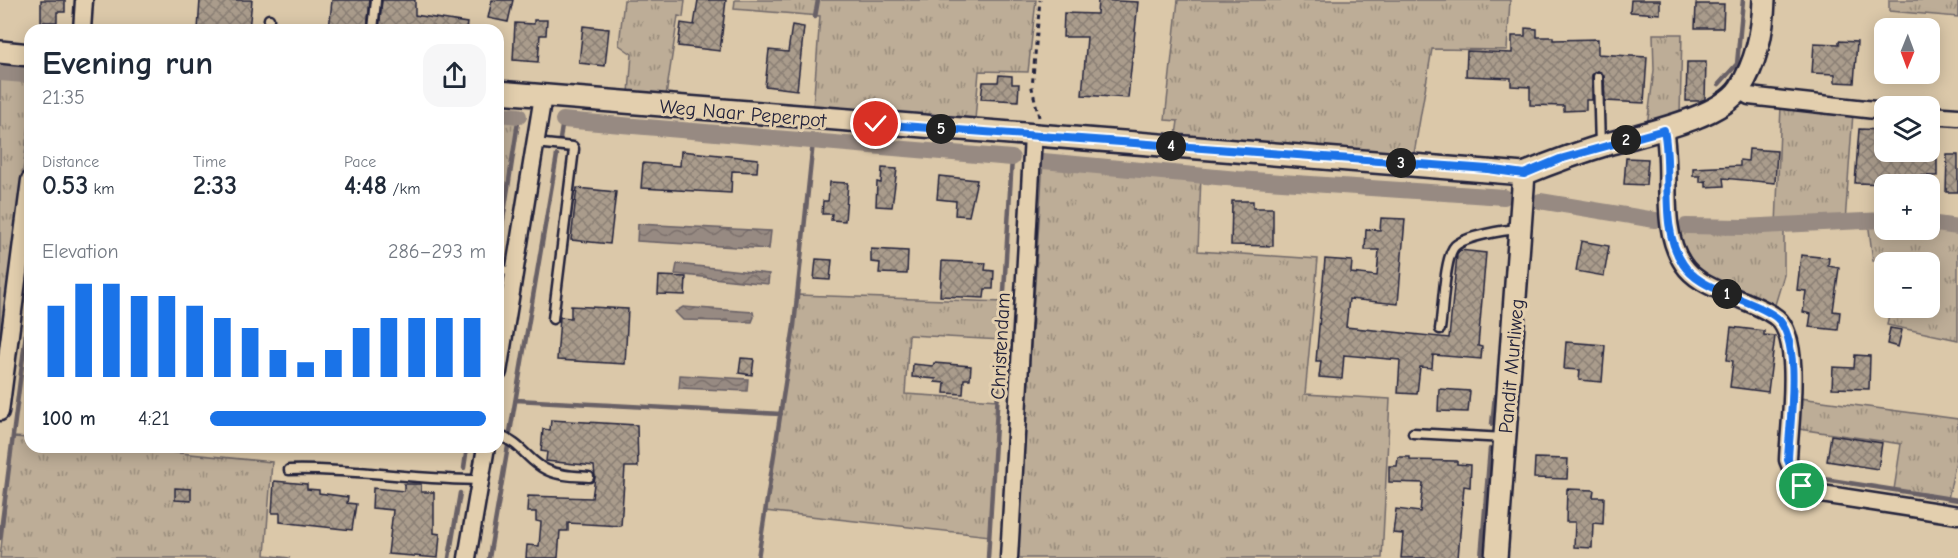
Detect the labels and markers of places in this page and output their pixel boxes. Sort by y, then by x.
pin [850,98,901,149]
pin: 5 [926,114,956,144]
pin: 2 [1611,125,1641,155]
pin: 4 [1156,131,1186,161]
pin: 3 [1386,148,1416,178]
pin: 1 [1712,279,1742,309]
pin [1776,460,1827,511]

